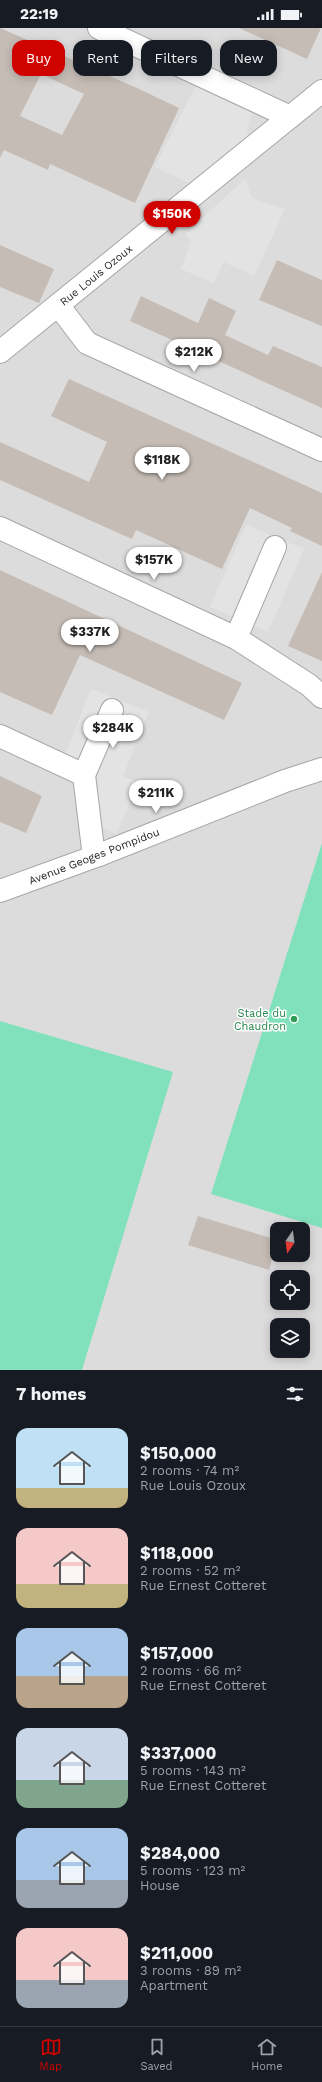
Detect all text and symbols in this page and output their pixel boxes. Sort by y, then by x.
text: 22:19 [20,5,58,23]
chip: Buy [12,40,65,76]
chip: Rent [73,40,133,76]
chip: Filters [141,40,212,76]
chip: New [220,40,277,76]
pin: $150K [144,201,200,235]
text: $150K [153,206,191,221]
street label: Rue Louis Ozoux [57,242,135,309]
pin: $212K [166,339,222,373]
text: $212K [175,344,213,359]
pin: $118K [134,447,190,481]
text: $118K [144,452,180,467]
pin: $157K [126,547,182,581]
text: $157K [135,552,173,567]
pin: $337K [62,619,118,653]
text: $337K [70,624,110,639]
pin: $284K [85,715,141,749]
text: $284K [92,720,134,735]
pin: $211K [128,780,184,814]
text: $211K [138,785,174,800]
street label: Avenue Geoges Pompidou [27,825,161,887]
place label: Stade du Chaudron [234,1007,286,1033]
marker: Stade du Chaudron [289,1014,299,1024]
north arrow [270,1222,310,1262]
map controls [270,1222,310,1358]
button: locate [270,1270,310,1310]
button: layers [270,1318,310,1358]
icon: filters [284,1383,306,1405]
text: 7 homes [16,1384,86,1404]
text: $150,000 [140,1443,217,1463]
icon: home [48,1444,96,1492]
text: 2 rooms · 74 m² [140,1463,239,1478]
text: Rue Louis Ozoux [140,1478,246,1493]
text: $118,000 [140,1543,214,1563]
icon: home [48,1544,96,1592]
text: 2 rooms · 52 m² [140,1563,240,1578]
text: Rue Ernest Cotteret [140,1578,266,1593]
text: $157,000 [140,1643,214,1663]
icon: home [48,1644,96,1692]
text: 2 rooms · 66 m² [140,1663,241,1678]
text: Rue Ernest Cotteret [140,1678,266,1693]
text: $337,000 [140,1743,217,1763]
icon: home [48,1744,96,1792]
text: 5 rooms · 143 m² [140,1763,246,1778]
text: Rue Ernest Cotteret [140,1778,266,1793]
text: $284,000 [140,1843,220,1863]
icon: home [48,1844,96,1892]
text: 5 rooms · 123 m² [140,1863,245,1878]
text: House [140,1878,180,1893]
text: $211,000 [140,1943,213,1963]
icon: home [48,1944,96,1992]
text: 3 rooms · 89 m² [140,1963,241,1978]
text: Apartment [140,1978,208,1993]
tab: Map [39,2036,62,2073]
tab: Saved [141,2036,172,2073]
tab: Home [251,2036,283,2073]

